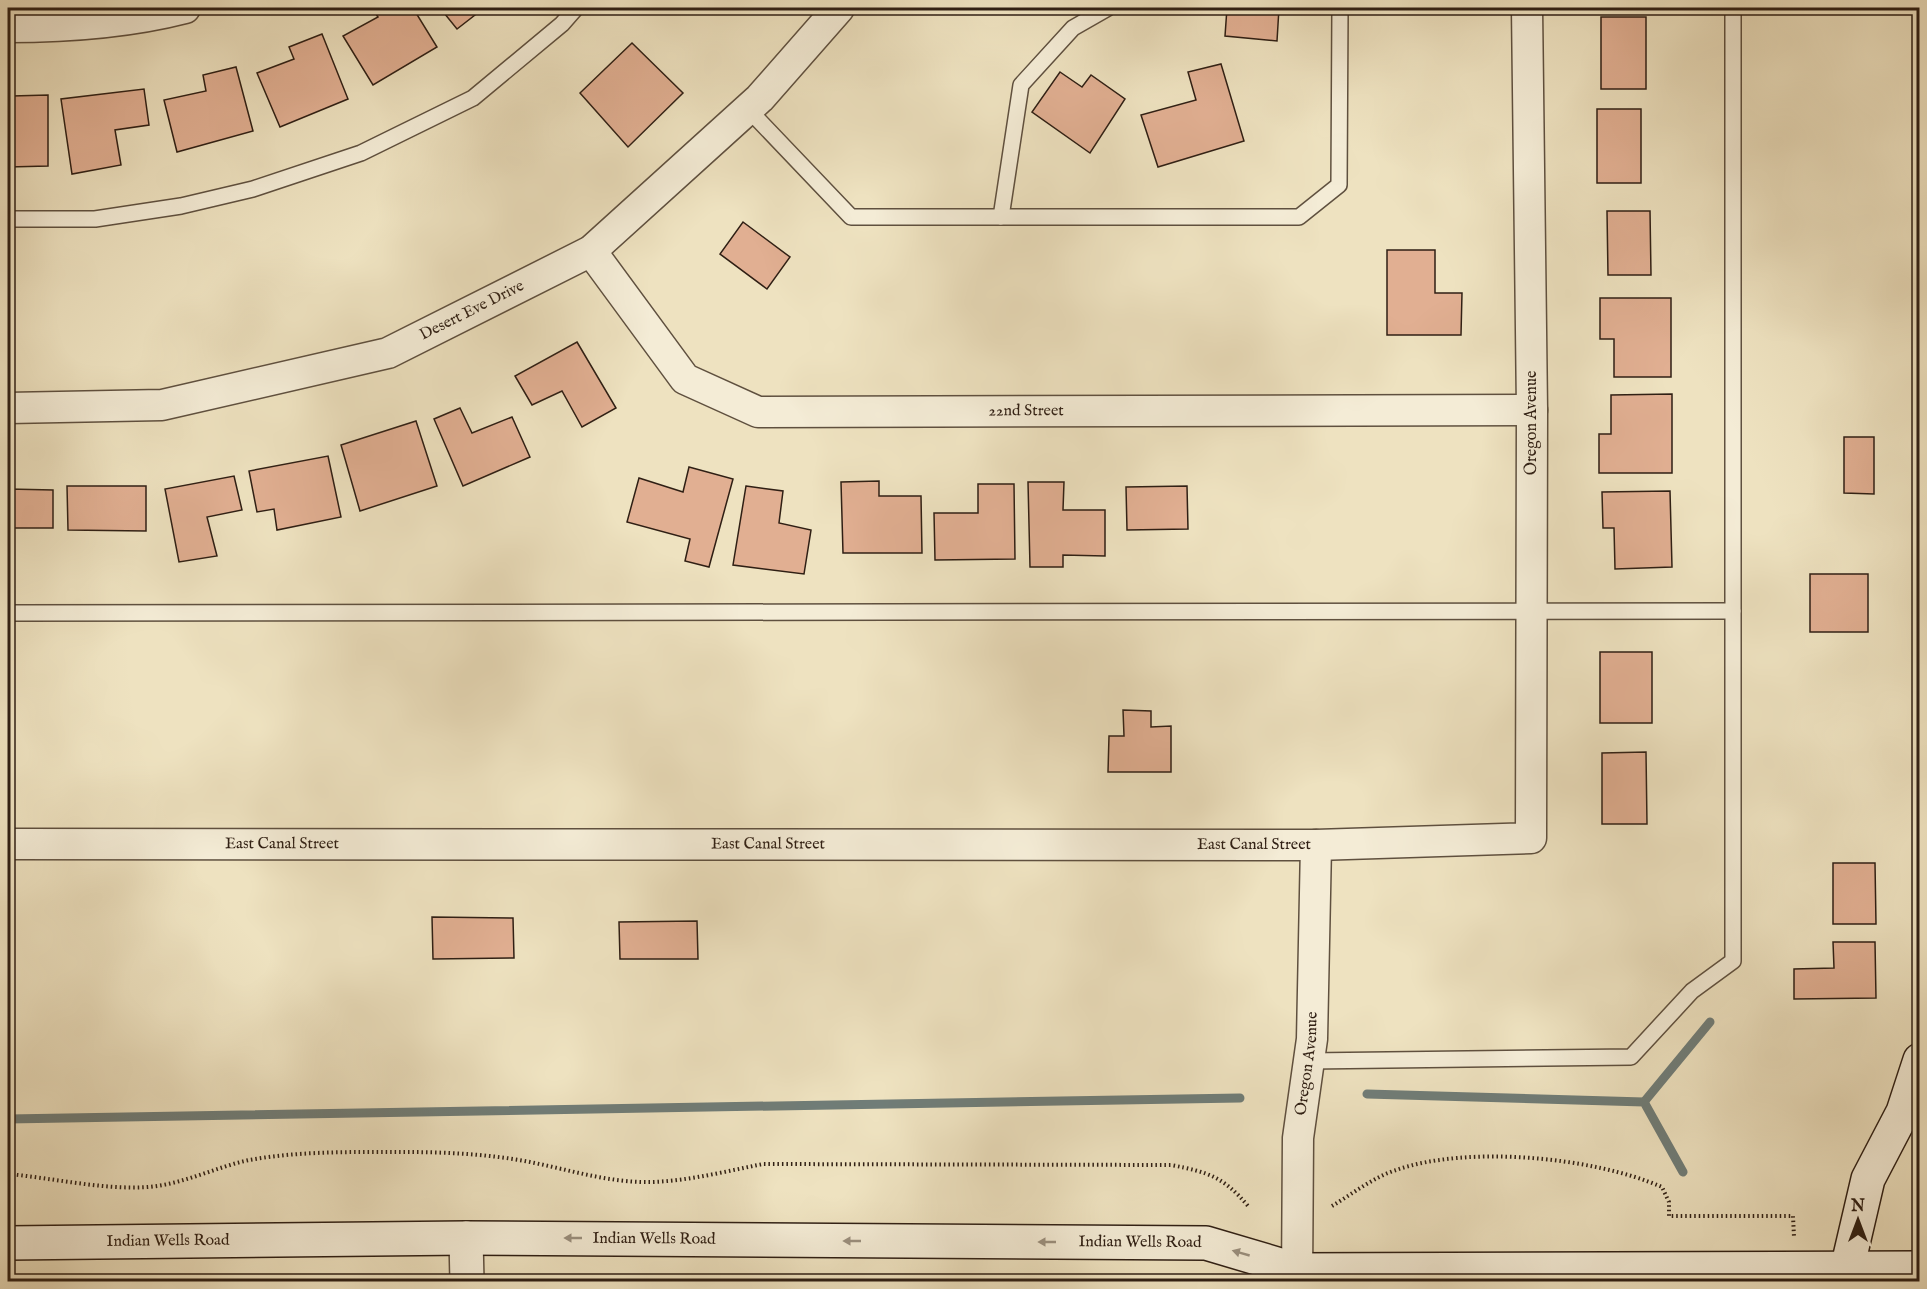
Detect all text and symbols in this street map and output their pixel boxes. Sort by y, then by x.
street label: Desert Eve Drive [417,276,528,345]
street label: Oregon Avenue [1522,371,1542,475]
street label: 22nd Street [988,401,1064,421]
street label: East Canal Street [225,834,340,854]
street label: East Canal Street [711,835,826,855]
street label: East Canal Street [1197,835,1312,855]
street label: Oregon Avenue [1291,1011,1323,1117]
north arrow [1828,1190,1888,1250]
text: N [1850,1197,1865,1217]
street label: Indian Wells Road [592,1229,716,1250]
street label: Indian Wells Road [106,1231,230,1252]
street label: Indian Wells Road [1078,1232,1202,1253]
one-way arrow [564,1233,583,1243]
one-way arrow [843,1236,862,1245]
one-way arrow [1038,1237,1057,1247]
one-way arrow [1232,1248,1250,1257]

